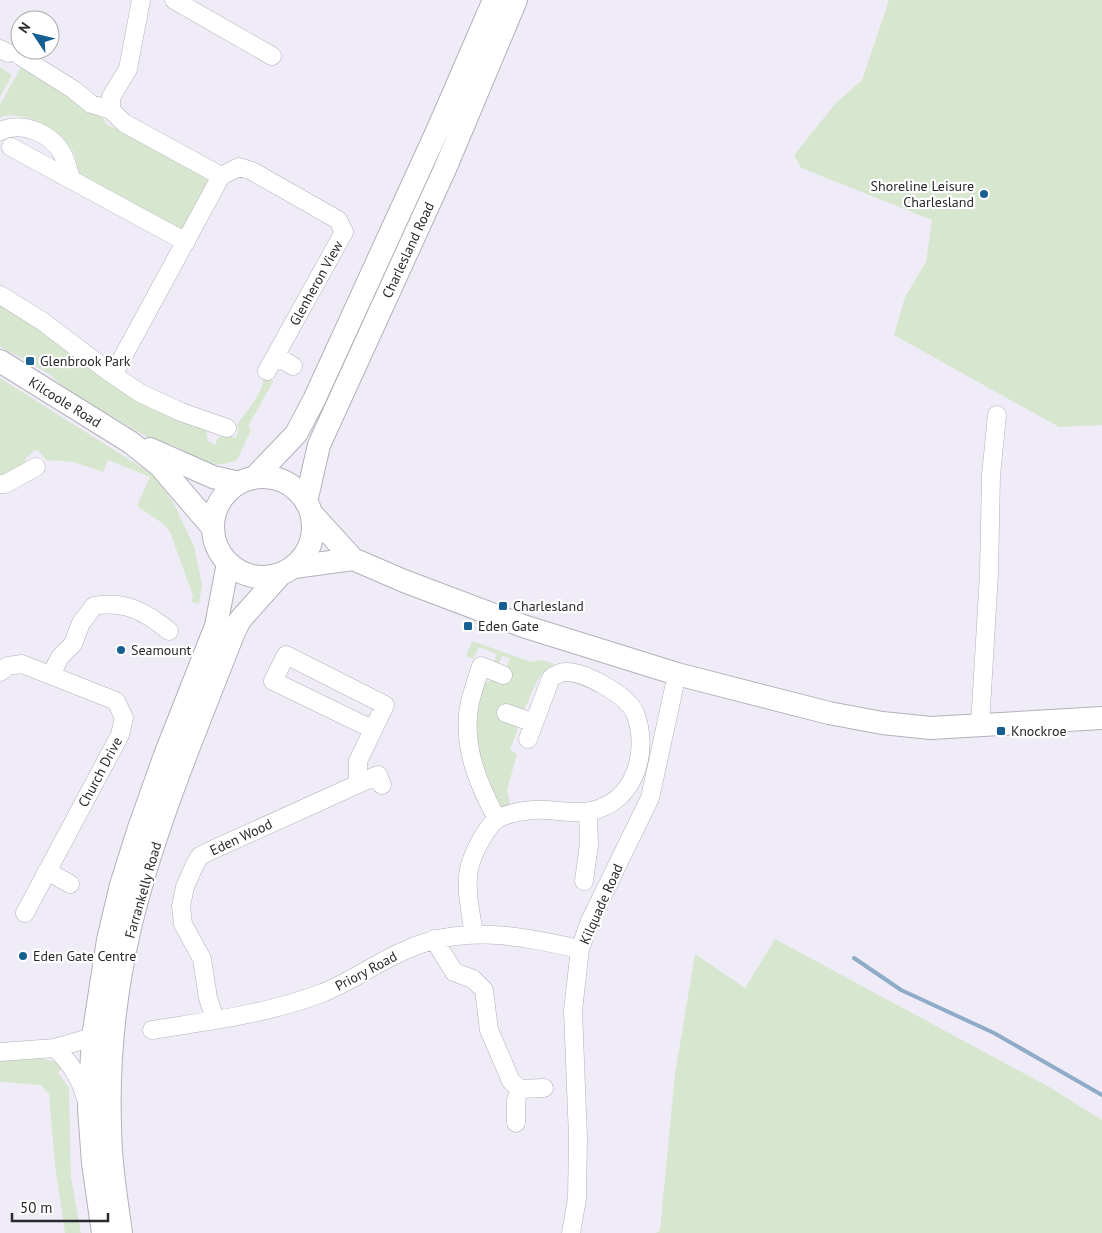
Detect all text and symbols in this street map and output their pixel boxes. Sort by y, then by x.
north arrow [10,10,60,60]
text: N [14,19,34,36]
place label: Shoreline Leisure Charlesland [871,177,974,211]
marker: Shoreline Leisure Charlesland [978,188,990,200]
street label: Charlesland Road [378,199,438,301]
street label: Glenheron View [285,237,347,329]
place label: Glenbrook Park [40,352,131,370]
marker: Glenbrook Park [24,355,36,367]
street label: Kilcoole Road [25,373,105,431]
place label: Charlesland [513,597,584,615]
marker: Charlesland [497,600,509,612]
place label: Eden Gate [478,617,539,635]
marker: Eden Gate [462,620,474,632]
place label: Seamount [131,641,192,659]
marker: Seamount [115,644,127,656]
place label: Knockroe [1011,722,1067,740]
marker: Knockroe [995,725,1007,737]
street label: Church Drive [74,734,126,810]
street label: Eden Wood [207,815,275,859]
street label: Farrankelly Road [121,840,165,940]
street label: Kilquade Road [575,861,627,947]
place label: Eden Gate Centre [33,947,136,965]
street label: Priory Road [332,947,400,995]
marker: Eden Gate Centre [17,950,29,962]
scale bar [12,1190,109,1222]
text: 50 m [20,1198,53,1217]

